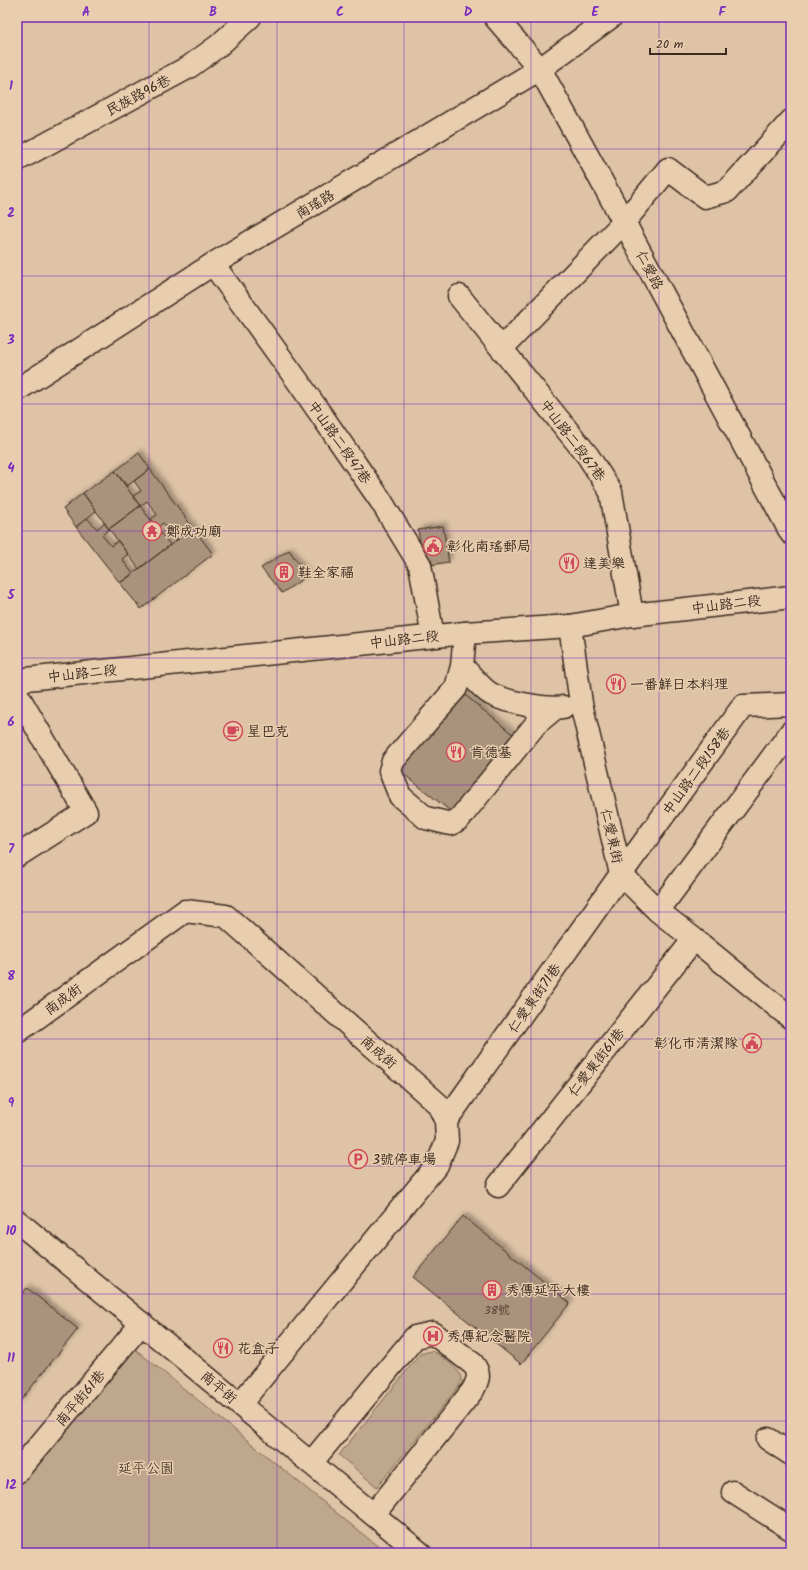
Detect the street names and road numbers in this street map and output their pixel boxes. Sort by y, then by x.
street label: 民族路96巷 [102,69,176,122]
street label: 南瑤路 [292,185,339,225]
street label: 仁愛路 [630,247,669,294]
street label: 中山路二段67巷 [534,395,611,487]
street label: 中山路二段47巷 [302,396,377,490]
street label: 中山路二段 [690,590,762,620]
street label: 中山路二段 [368,625,440,655]
street label: 中山路二段 [46,659,118,689]
street label: 中山路二段158巷 [657,722,737,820]
street label: 仁愛東街 [594,806,628,866]
street label: 仁愛東街71巷 [503,958,568,1038]
street label: 南成街 [40,979,87,1021]
street label: 仁愛東街61巷 [563,1023,631,1102]
street label: 南成街 [355,1031,401,1075]
street label: 南平街61巷 [50,1365,112,1432]
street label: 南平街 [195,1366,242,1410]

